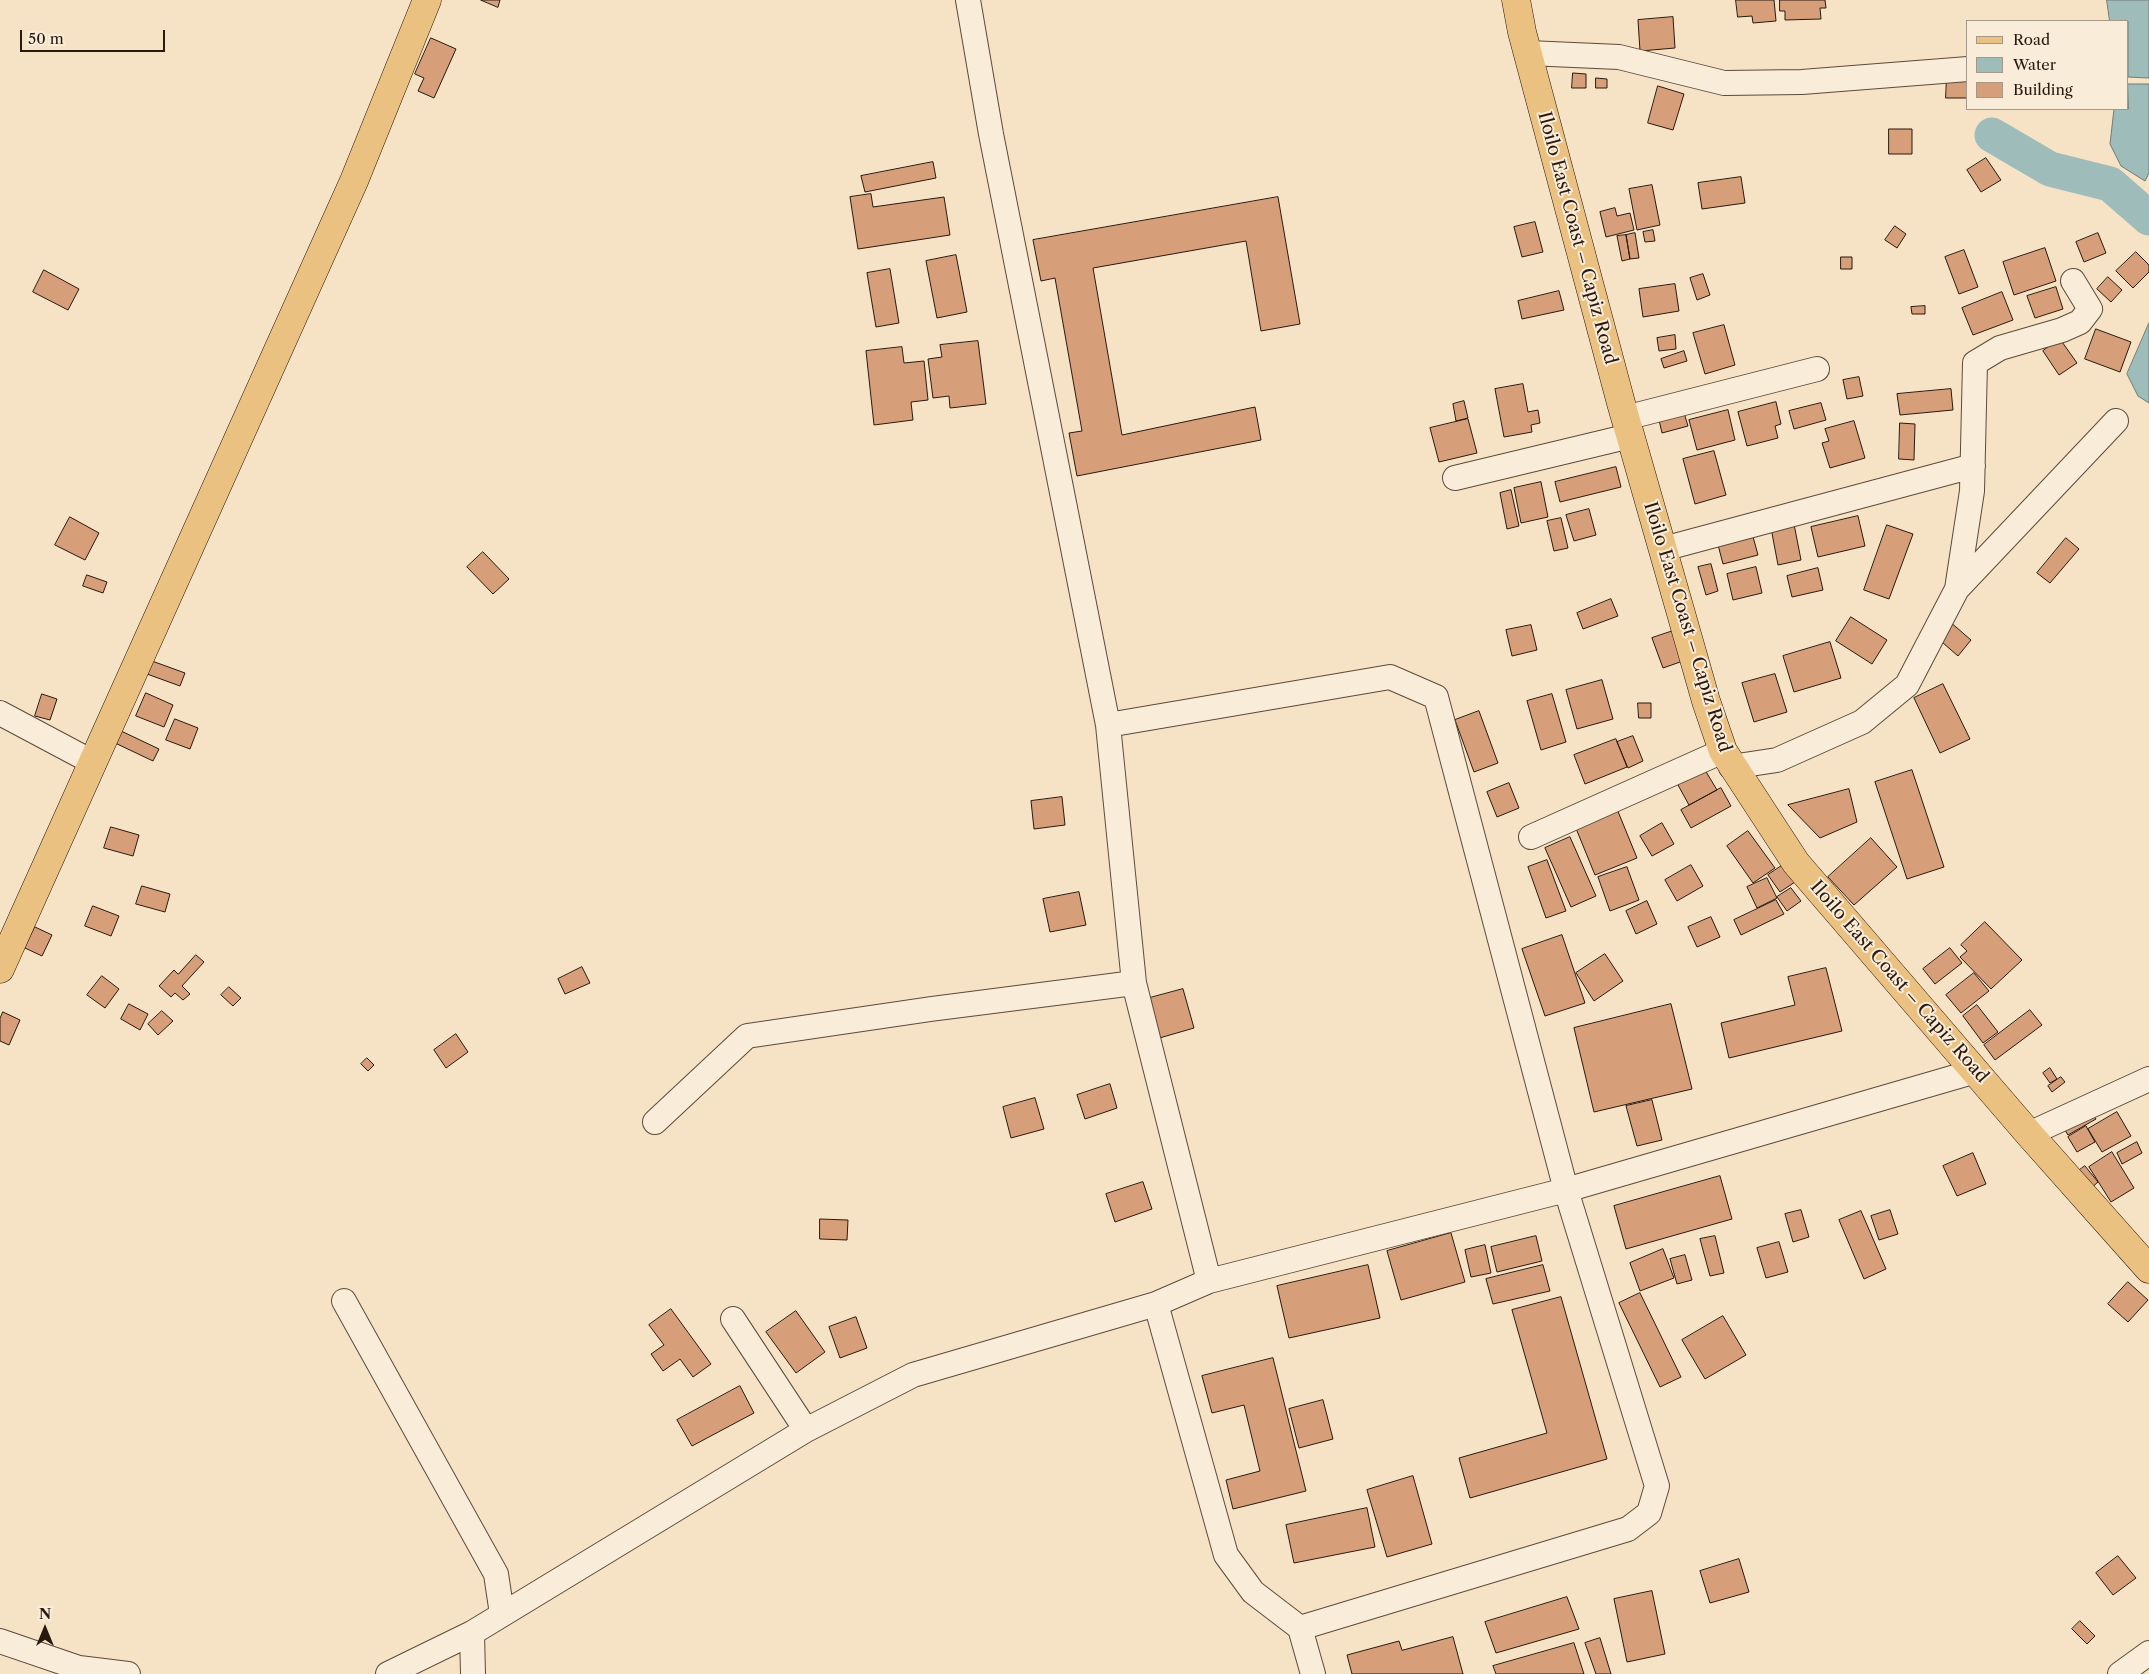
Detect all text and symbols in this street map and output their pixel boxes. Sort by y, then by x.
scale bar [22,20,168,52]
legend [1966,20,2129,110]
text: 50 m [28,29,64,48]
text: Road [2013,30,2050,49]
text: Water [2013,55,2056,74]
text: Building [2013,80,2073,99]
street label: Iloilo East Coast – Capiz Road [1533,109,1621,367]
street label: Iloilo East Coast – Capiz Road [1639,499,1735,755]
street label: Iloilo East Coast – Capiz Road [1805,877,1993,1087]
north arrow [20,1604,70,1654]
text: N [39,1605,51,1623]

